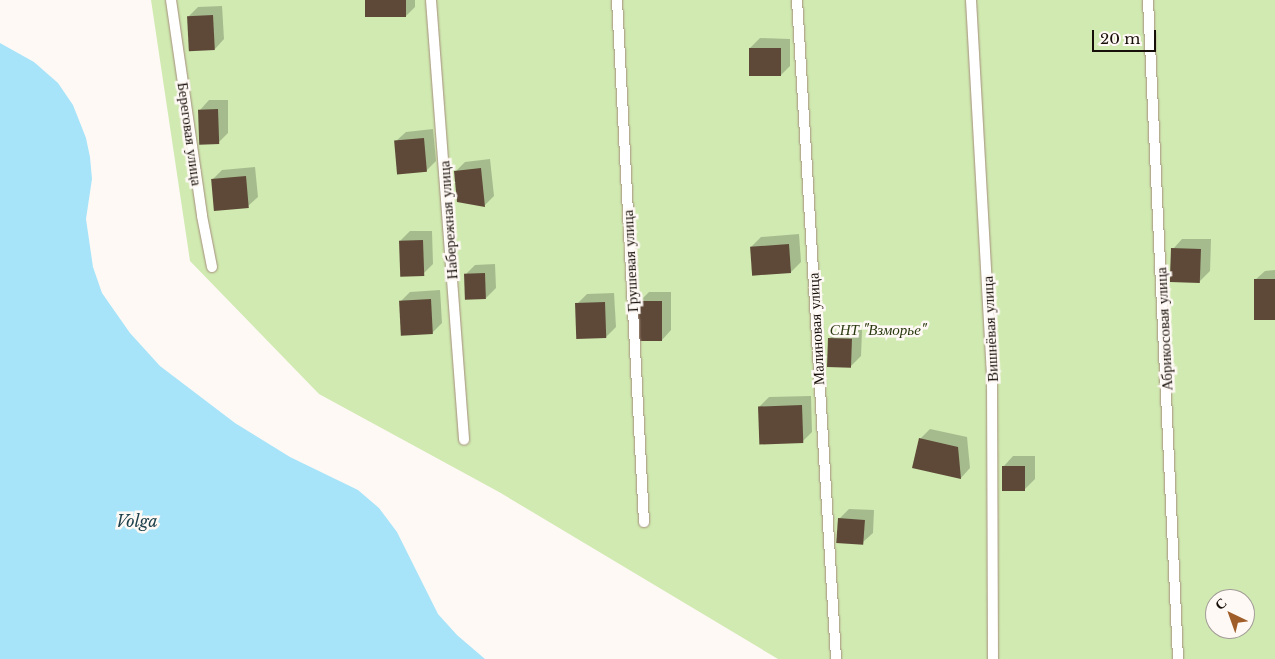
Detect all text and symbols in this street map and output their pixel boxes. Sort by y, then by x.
scale bar [1095,20,1159,52]
text: 20 m [1100,29,1140,48]
street label: Береговая улица [174,81,206,187]
street label: Набережная улица [435,160,461,280]
street label: Грушевая улица [618,209,642,313]
street label: Абрикосовая улица [1152,267,1176,391]
street label: Малиновая улица [804,272,828,386]
street label: Вишнёвая улица [978,276,1002,382]
park label: СНТ "Взморье" [830,321,926,339]
water label: Volga [116,511,158,531]
north arrow [1205,589,1255,639]
text: С [1211,594,1230,614]

